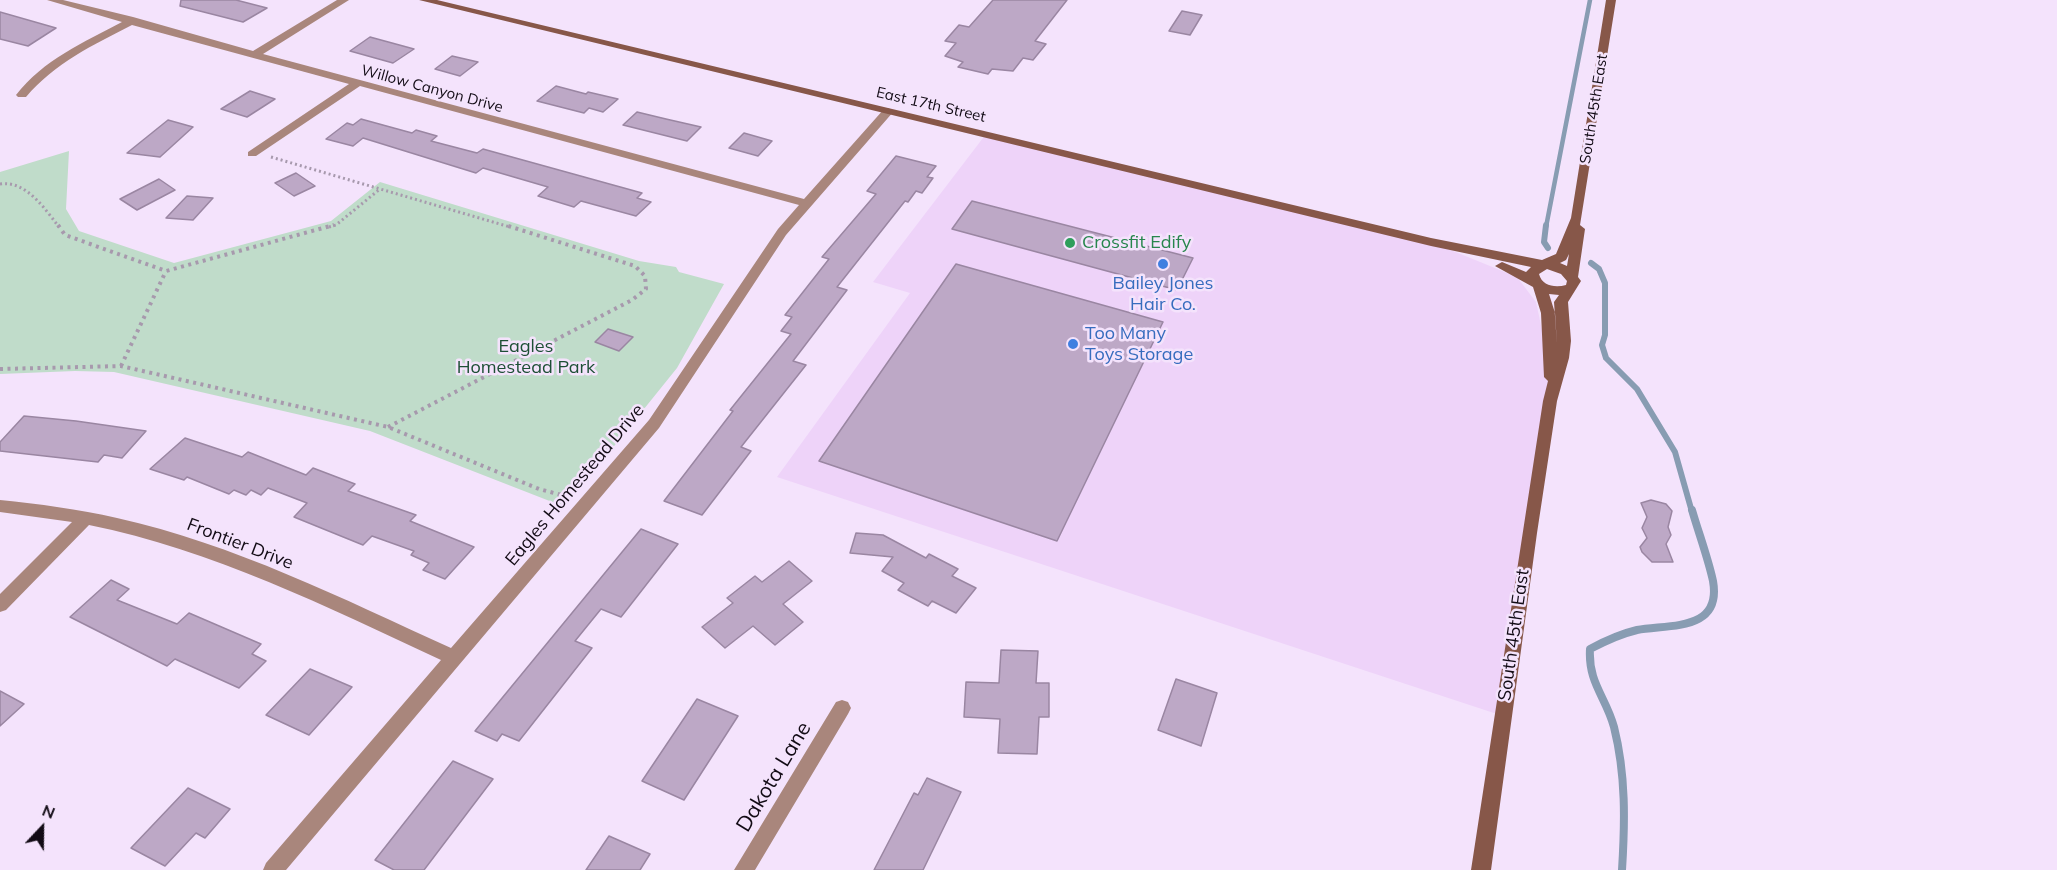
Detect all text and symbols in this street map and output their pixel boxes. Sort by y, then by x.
street label: South 45th East [1576,53,1612,165]
street label: Willow Canyon Drive [359,61,505,117]
street label: East 17th Street [875,84,987,126]
place label: Crossfit Edify [1082,232,1191,254]
marker: Crossfit Edify [1063,236,1077,250]
marker: Bailey Jones Hair Co. [1156,257,1170,271]
place label: Bailey Jones Hair Co. [1112,273,1214,316]
place label: Too Many Toys Storage [1085,323,1193,366]
park label: Eagles Homestead Park [457,336,595,378]
marker: Too Many Toys Storage [1066,337,1080,351]
street label: Eagles Homestead Drive [501,400,649,570]
street label: Frontier Drive [184,514,296,574]
street label: South 45th East [1494,568,1534,702]
street label: Dakota Lane [731,717,817,837]
north arrow [12,798,72,858]
text: N [39,800,58,823]

